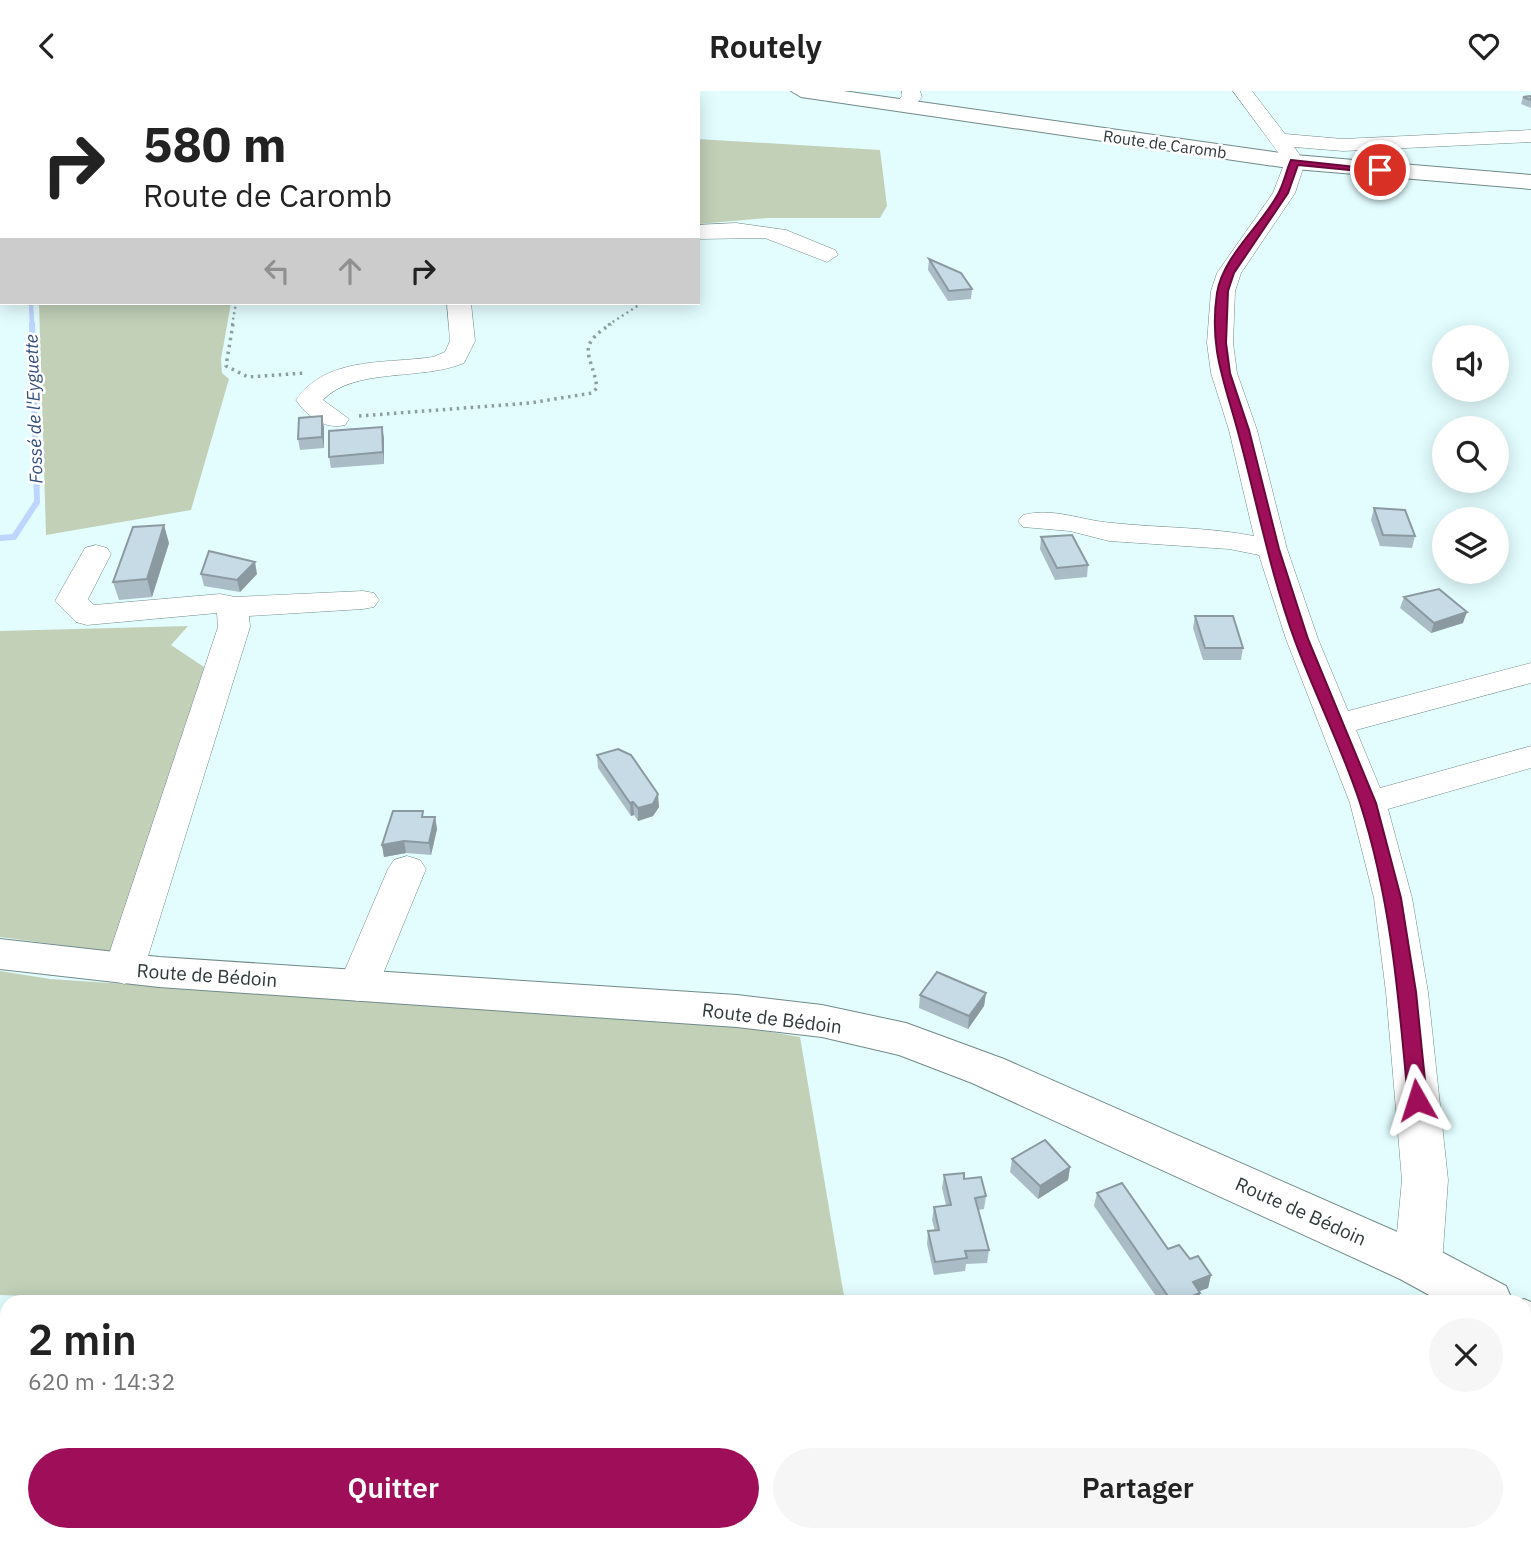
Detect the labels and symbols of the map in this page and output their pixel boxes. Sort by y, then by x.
street label: Route de Caromb [1102,125,1228,163]
pin [1350,140,1410,200]
water label: Fossé de l'Eyguette [19,334,48,484]
street label: Route de Bédoin [136,958,278,992]
street label: Route de Bédoin [701,998,843,1038]
position arrow [1380,1063,1454,1137]
street label: Route de Bédoin [1232,1171,1370,1251]

